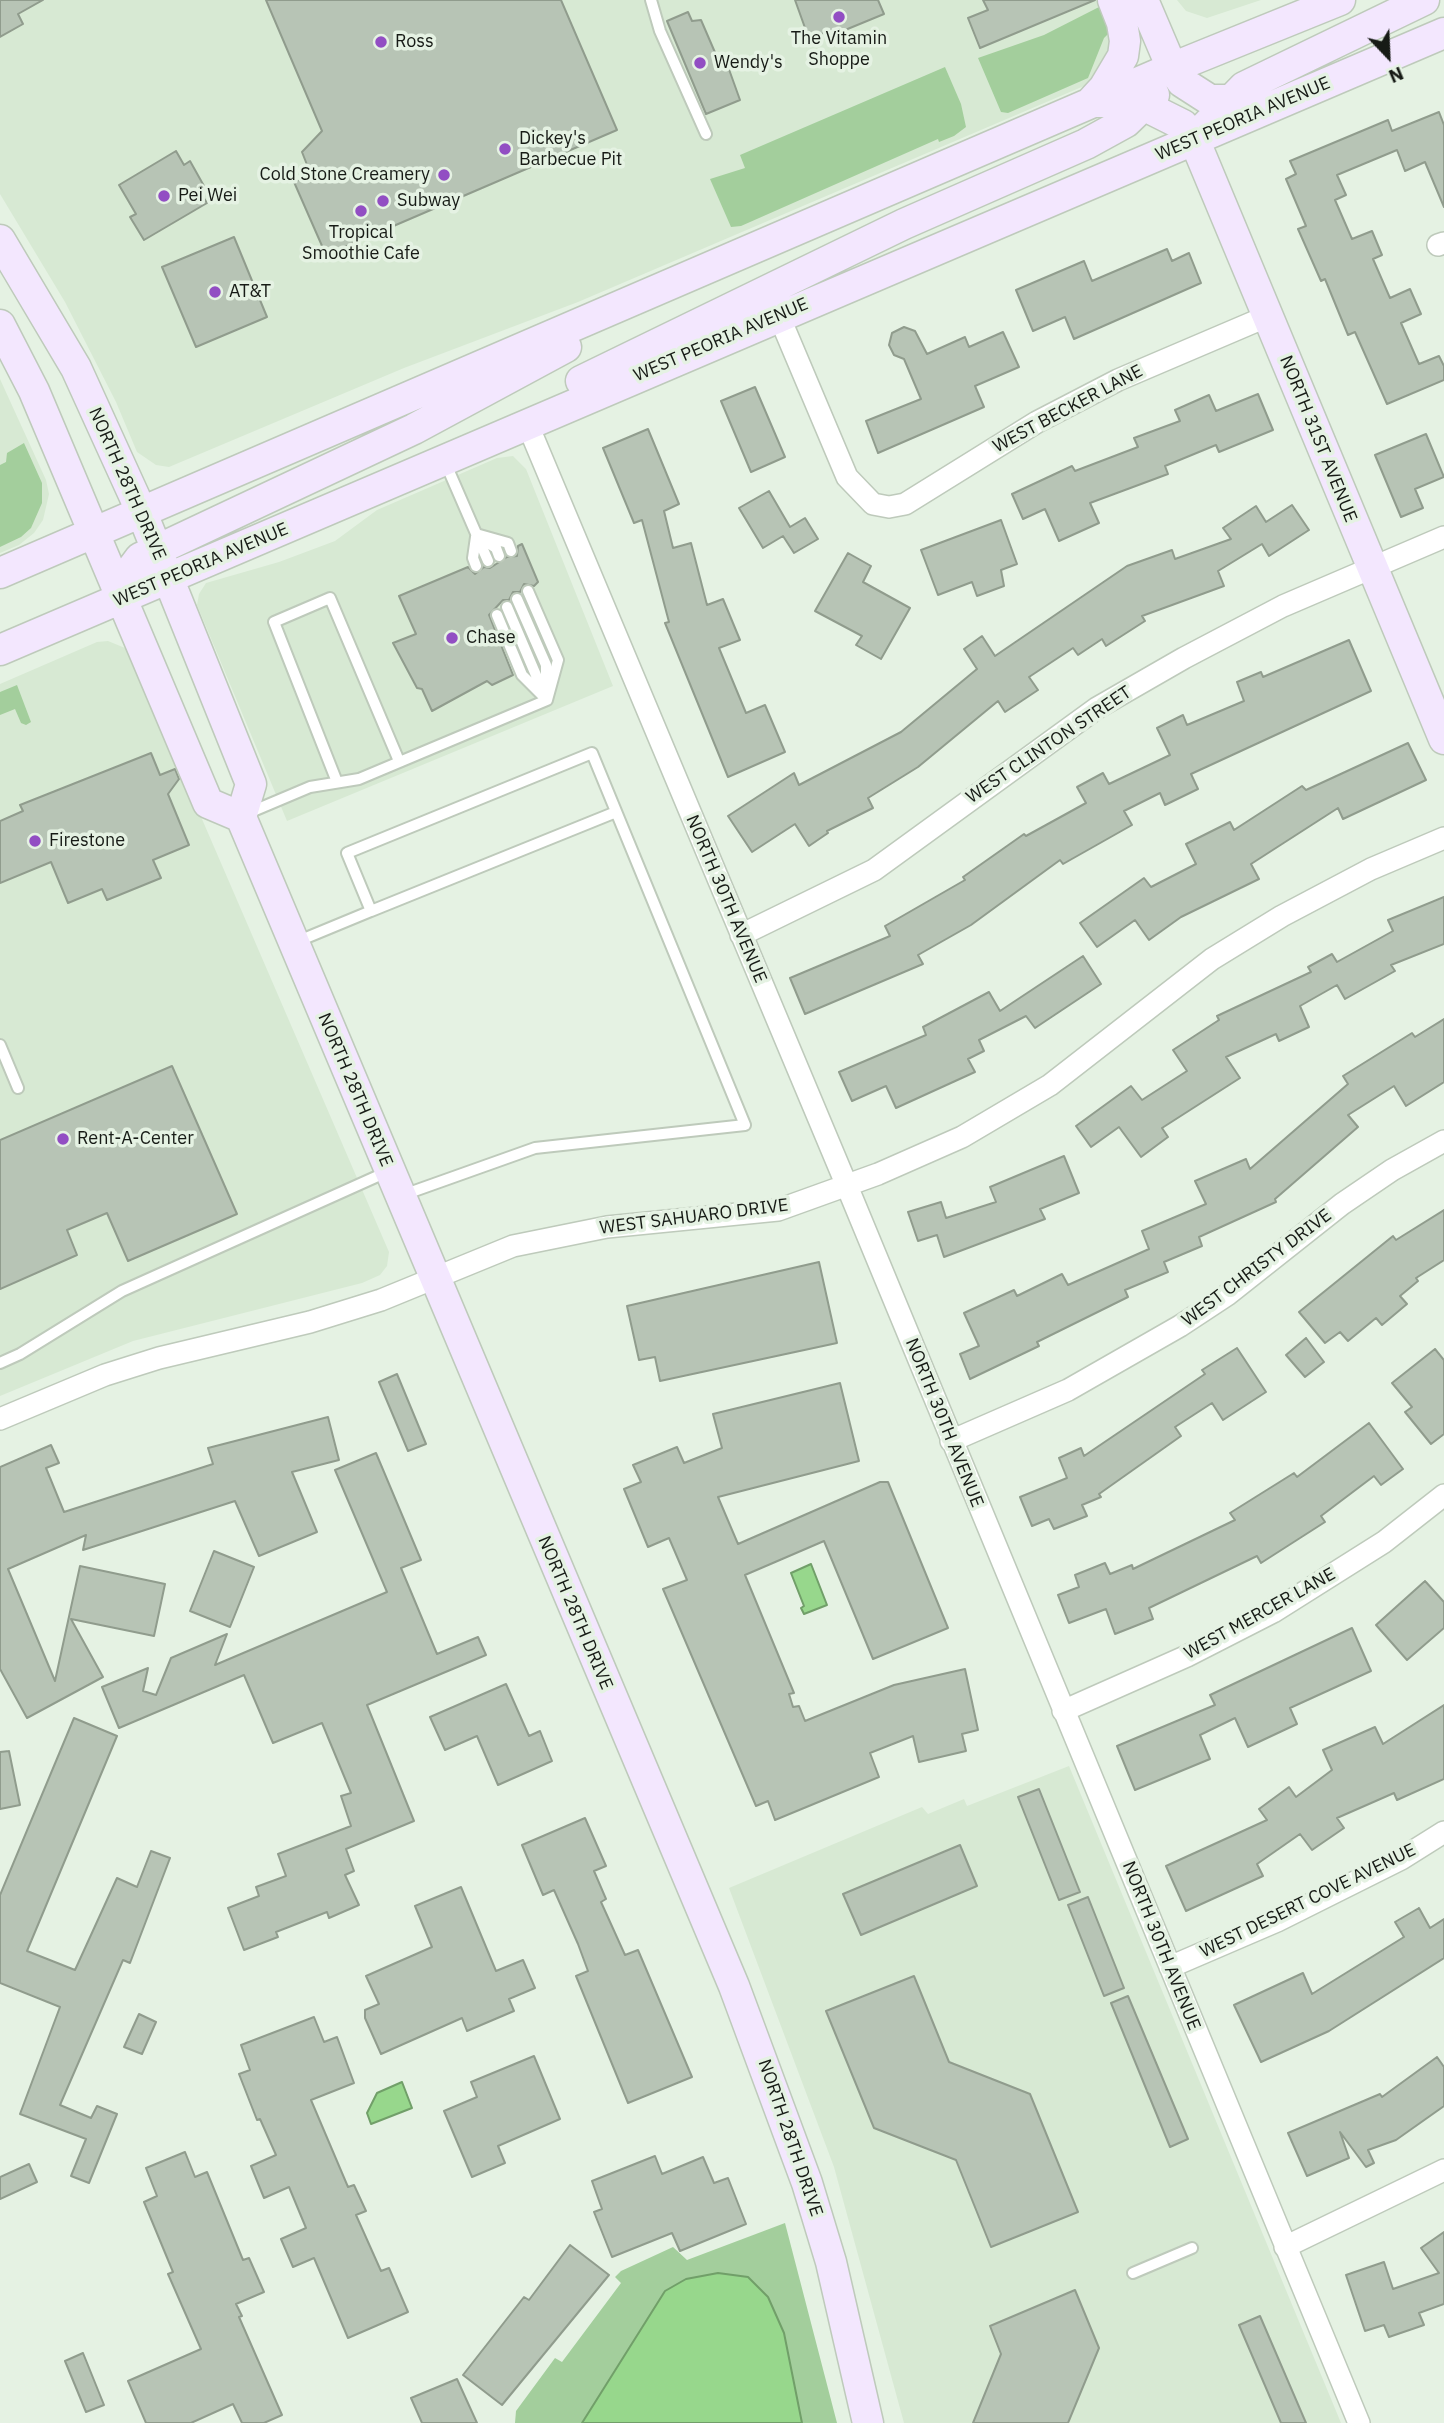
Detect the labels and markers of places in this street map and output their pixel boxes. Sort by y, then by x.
marker: The Vitamin Shoppe [831,9,847,25]
place label: The Vitamin Shoppe [791,28,887,70]
place label: Ross [395,31,434,53]
marker: Ross [373,34,389,50]
place label: Wendy's [714,52,783,74]
marker: Wendy's [692,55,708,71]
place label: Dickey's Barbecue Pit [519,128,622,170]
marker: Dickey's Barbecue Pit [497,141,513,157]
place label: Cold Stone Creamery [259,164,430,186]
marker: Cold Stone Creamery [436,167,452,183]
place label: Pei Wei [178,185,237,207]
marker: Pei Wei [156,188,172,204]
place label: Subway [397,190,460,212]
marker: Subway [375,193,391,209]
marker: Tropical Smoothie Cafe [353,203,369,219]
place label: Tropical Smoothie Cafe [302,222,420,264]
place label: AT&T [229,281,271,303]
marker: AT&T [207,284,223,300]
place label: Chase [466,627,516,649]
marker: Chase [444,630,460,646]
place label: Firestone [49,830,125,852]
marker: Firestone [27,833,43,849]
place label: Rent-A-Center [77,1128,194,1150]
marker: Rent-A-Center [55,1131,71,1147]

